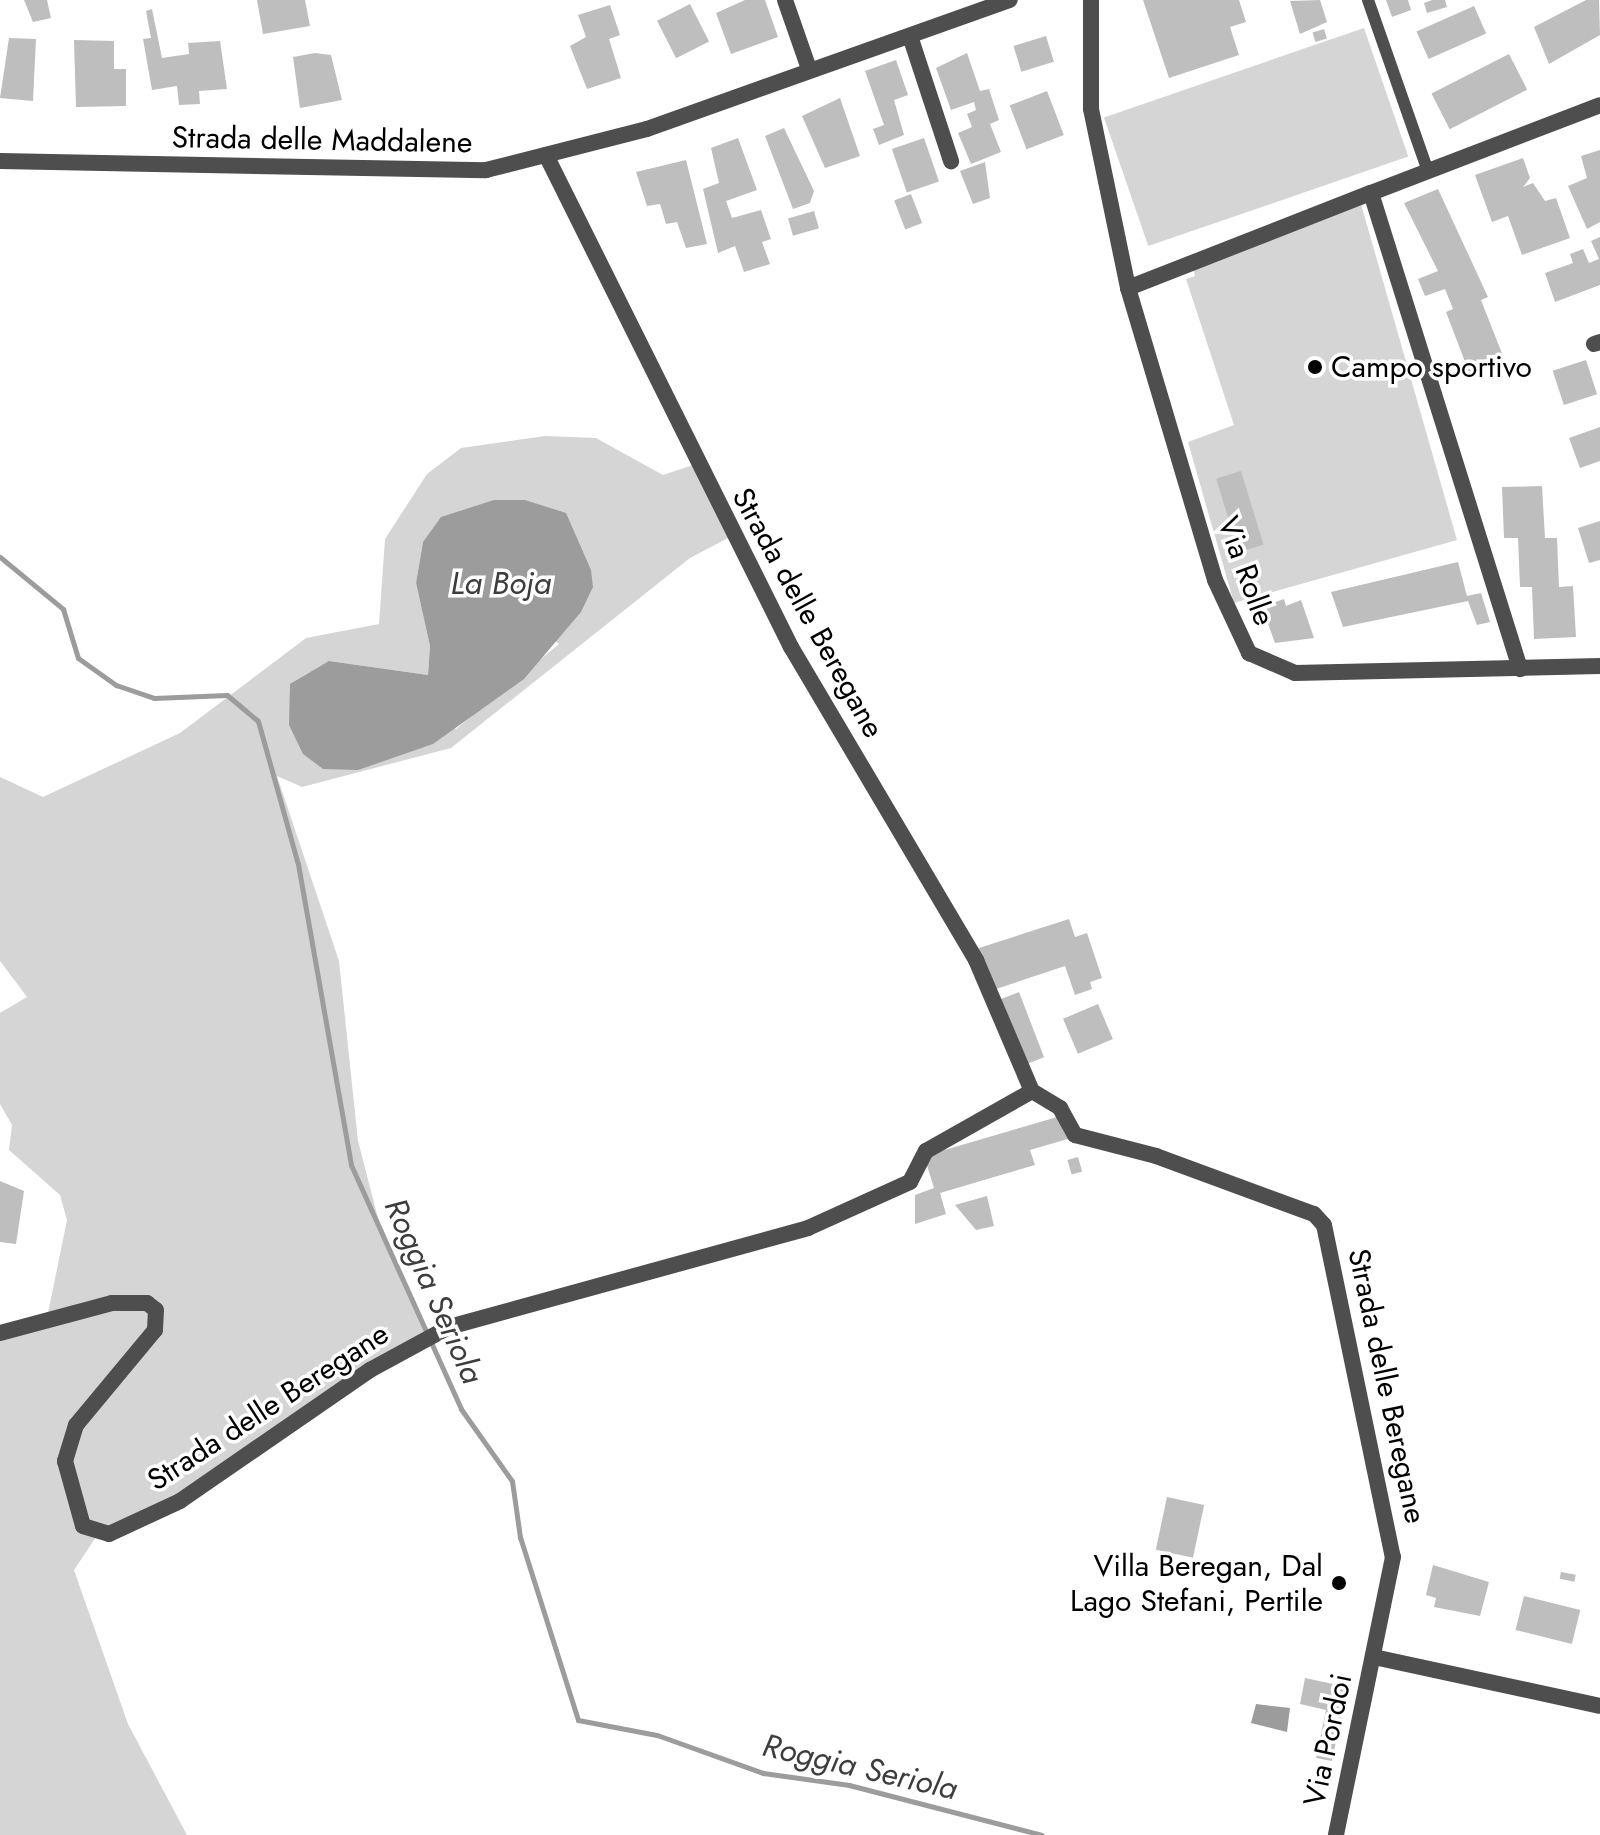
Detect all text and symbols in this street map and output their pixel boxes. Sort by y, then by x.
street label: Strada delle Maddalene [171,119,473,161]
place label: Campo sportivo [1331,349,1532,385]
marker: Campo sportivo [1306,358,1324,376]
street label: Strada delle Beregane [724,482,892,744]
street label: Via Rolle [1210,512,1282,630]
water label: La Boja [450,564,552,602]
water label: Roggia Seriola [376,1192,492,1390]
street label: Strada delle Beregane [1340,1245,1434,1527]
street label: Strada delle Beregane [141,1316,395,1498]
place label: Villa Beregan, Dal Lago Stefani, Pertile [1070,1548,1323,1618]
marker: Villa Beregan, Dal Lago Stefani, Pertile [1330,1574,1348,1592]
street label: Via Pordoi [1296,1670,1360,1810]
water label: Roggia Seriola [759,1726,961,1808]

